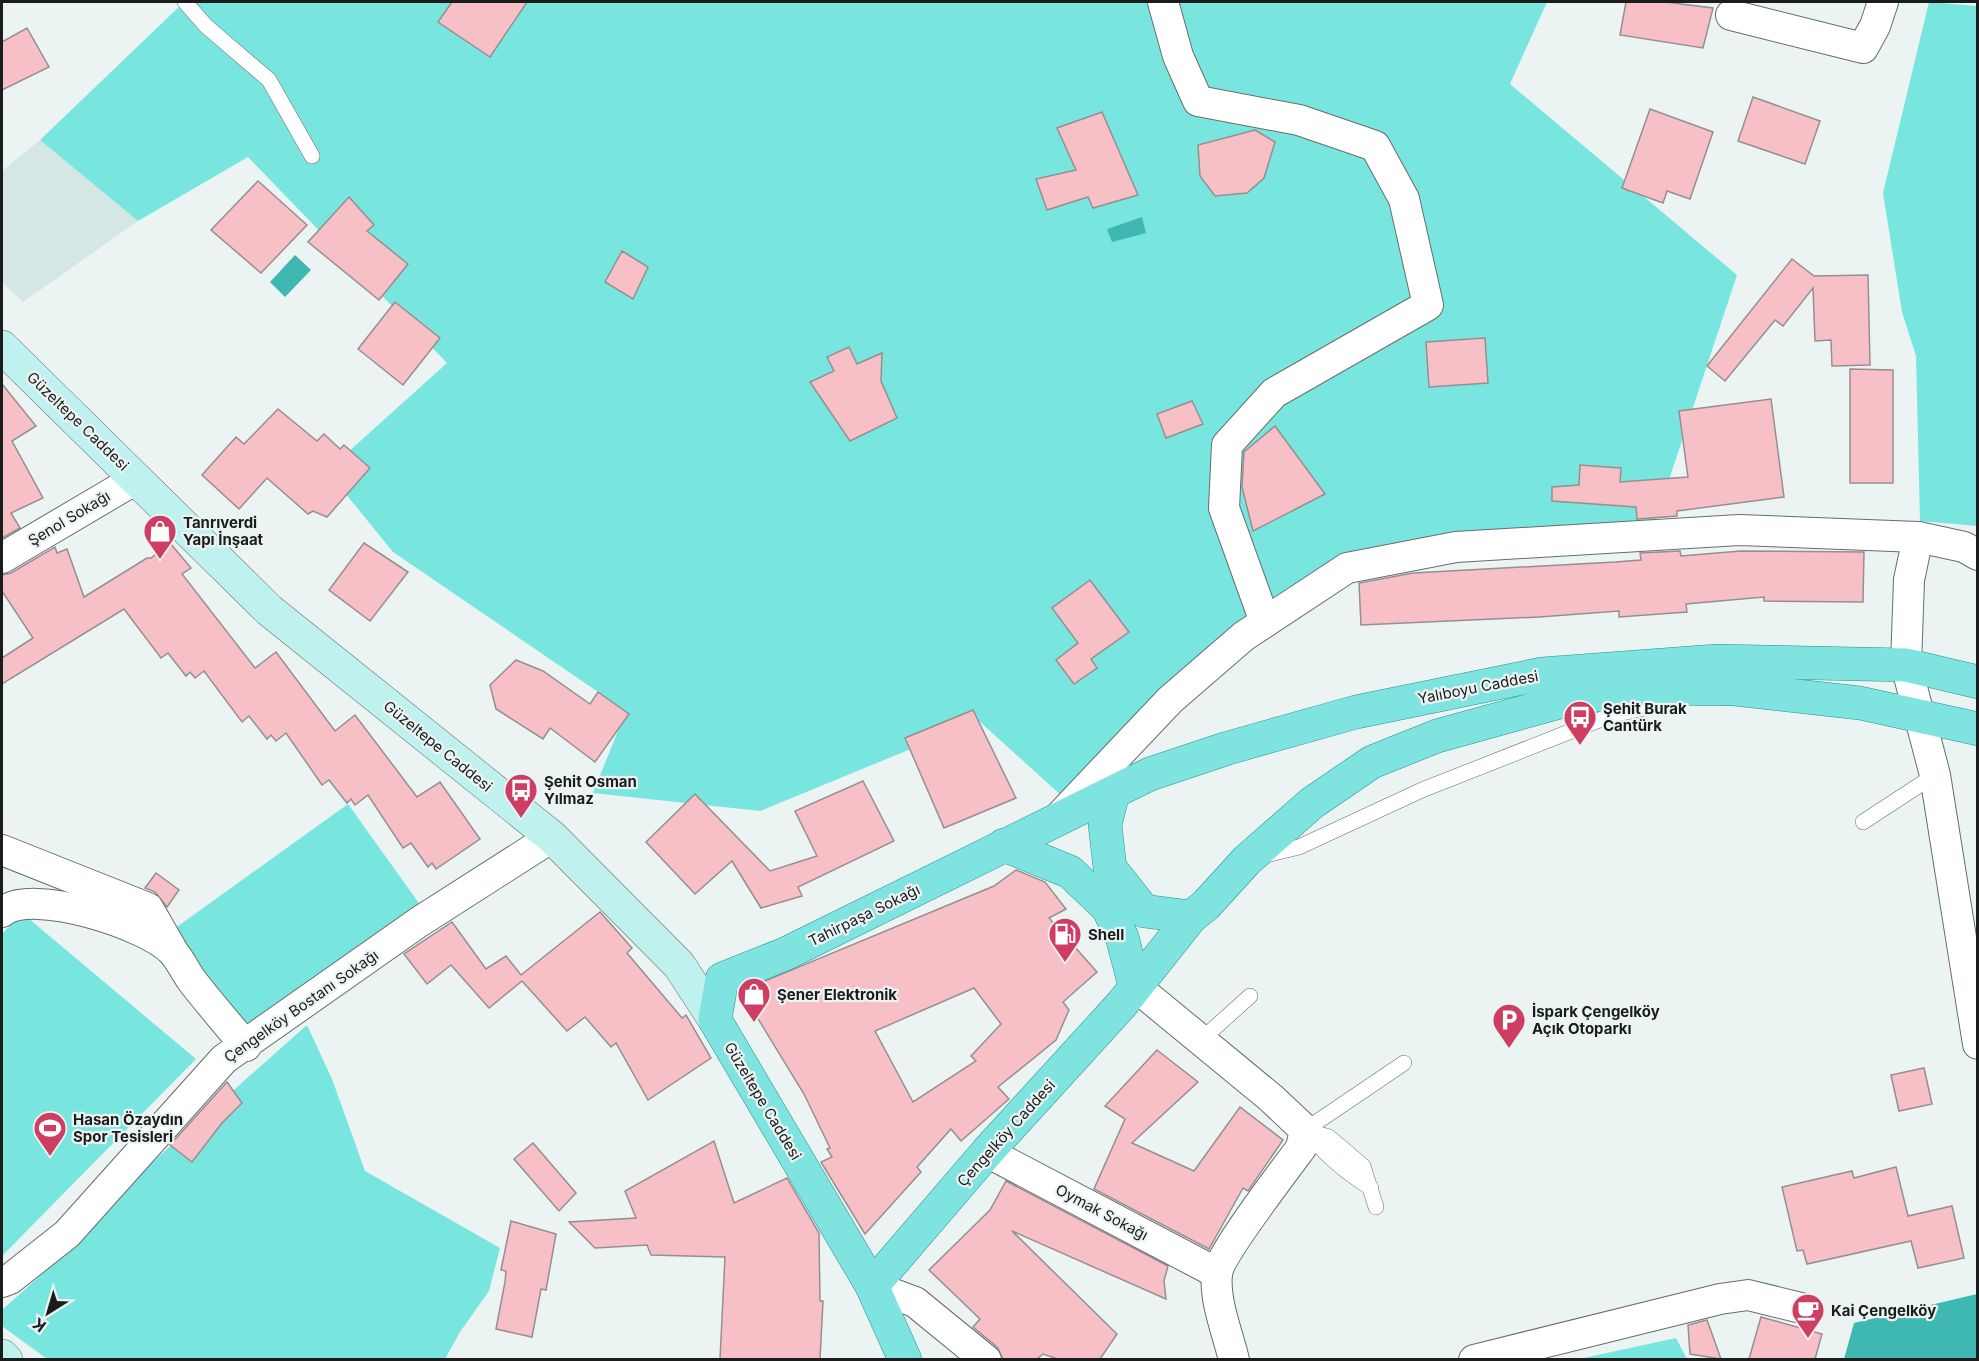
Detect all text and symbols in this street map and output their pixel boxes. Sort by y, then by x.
street label: Güzeltepe Caddesi [23,367,133,475]
street label: Şenol Sokağı [25,486,113,550]
shop icon: Tanrıverdi Yapı İnşaat [142,513,178,560]
place label: Tanrıverdi Yapı İnşaat [183,513,264,549]
street label: Yalıboyu Caddesi [1416,666,1540,708]
street label: Güzeltepe Caddesi [380,696,496,796]
bus stop icon: Şehit Burak Cantürk [1562,699,1598,746]
place label: Şehit Burak Cantürk [1603,699,1687,735]
bus stop icon: Şehit Osman Yılmaz [503,772,539,819]
place label: Şehit Osman Yılmaz [544,772,637,808]
street label: Tahirpaşa Sokağı [805,880,923,950]
fuel station icon: Shell [1047,916,1083,963]
place label: Shell [1088,925,1124,944]
street label: Çengelköy Bostanı Sokağı [220,945,382,1067]
shop icon: Şener Elektronik [736,976,772,1023]
place label: Şener Elektronik [777,985,897,1004]
parking icon: İspark Çengelköy Açık Otoparkı [1491,1002,1527,1049]
place label: İspark Çengelköy Açık Otoparkı [1532,1002,1660,1038]
street label: Güzeltepe Caddesi [720,1038,806,1164]
street label: Çengelköy Caddesi [953,1076,1059,1190]
sports icon: Hasan Özaydın Spor Tesisleri [32,1110,68,1157]
place label: Hasan Özaydın Spor Tesisleri [73,1110,183,1146]
street label: Oymak Sokağı [1052,1180,1152,1244]
north arrow [18,1283,78,1343]
cafe icon: Kai Çengelköy [1790,1292,1826,1339]
place label: Kai Çengelköy [1831,1301,1936,1320]
text: K [28,1313,50,1336]

